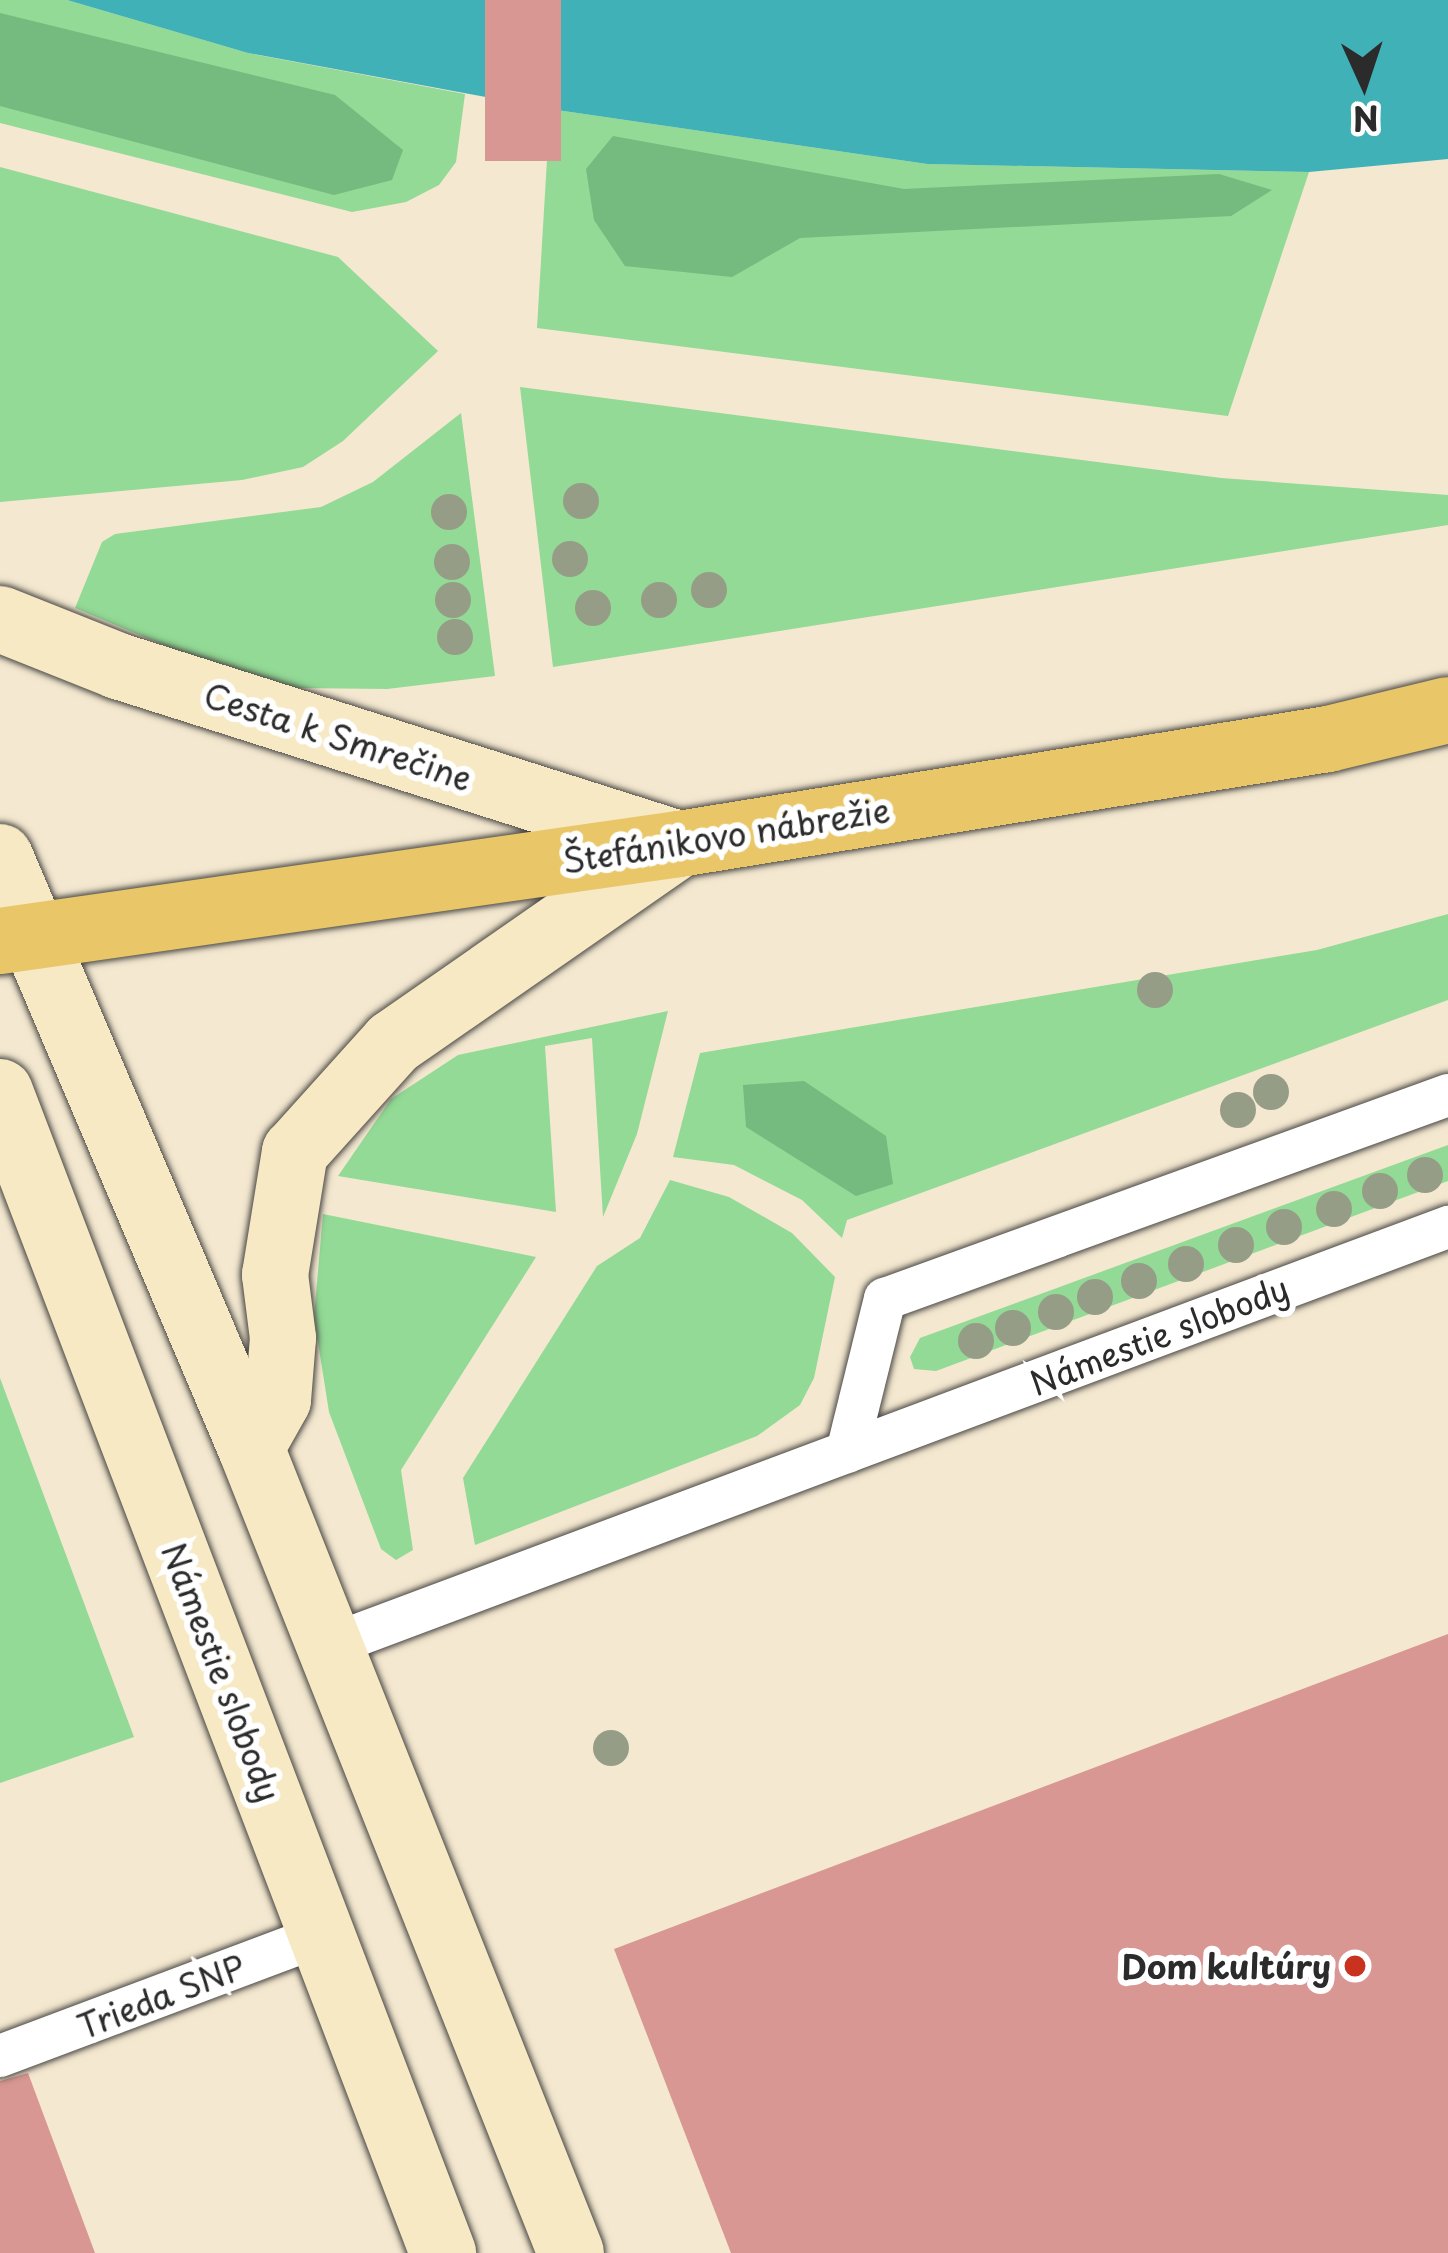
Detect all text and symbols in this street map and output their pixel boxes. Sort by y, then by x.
north arrow [1304,24,1424,144]
text: N [1352,94,1380,146]
street label: Cesta k Smrečine [199,674,477,798]
street label: Štefánikovo nábrežie [561,790,891,880]
street label: Námestie slobody [1024,1267,1294,1403]
street label: Námestie slobody [154,1537,290,1807]
street label: Trieda SNP [71,1946,251,2046]
place label: Dom kultúry [1121,1946,1331,1986]
marker: Dom kultúry [1342,1953,1368,1979]

